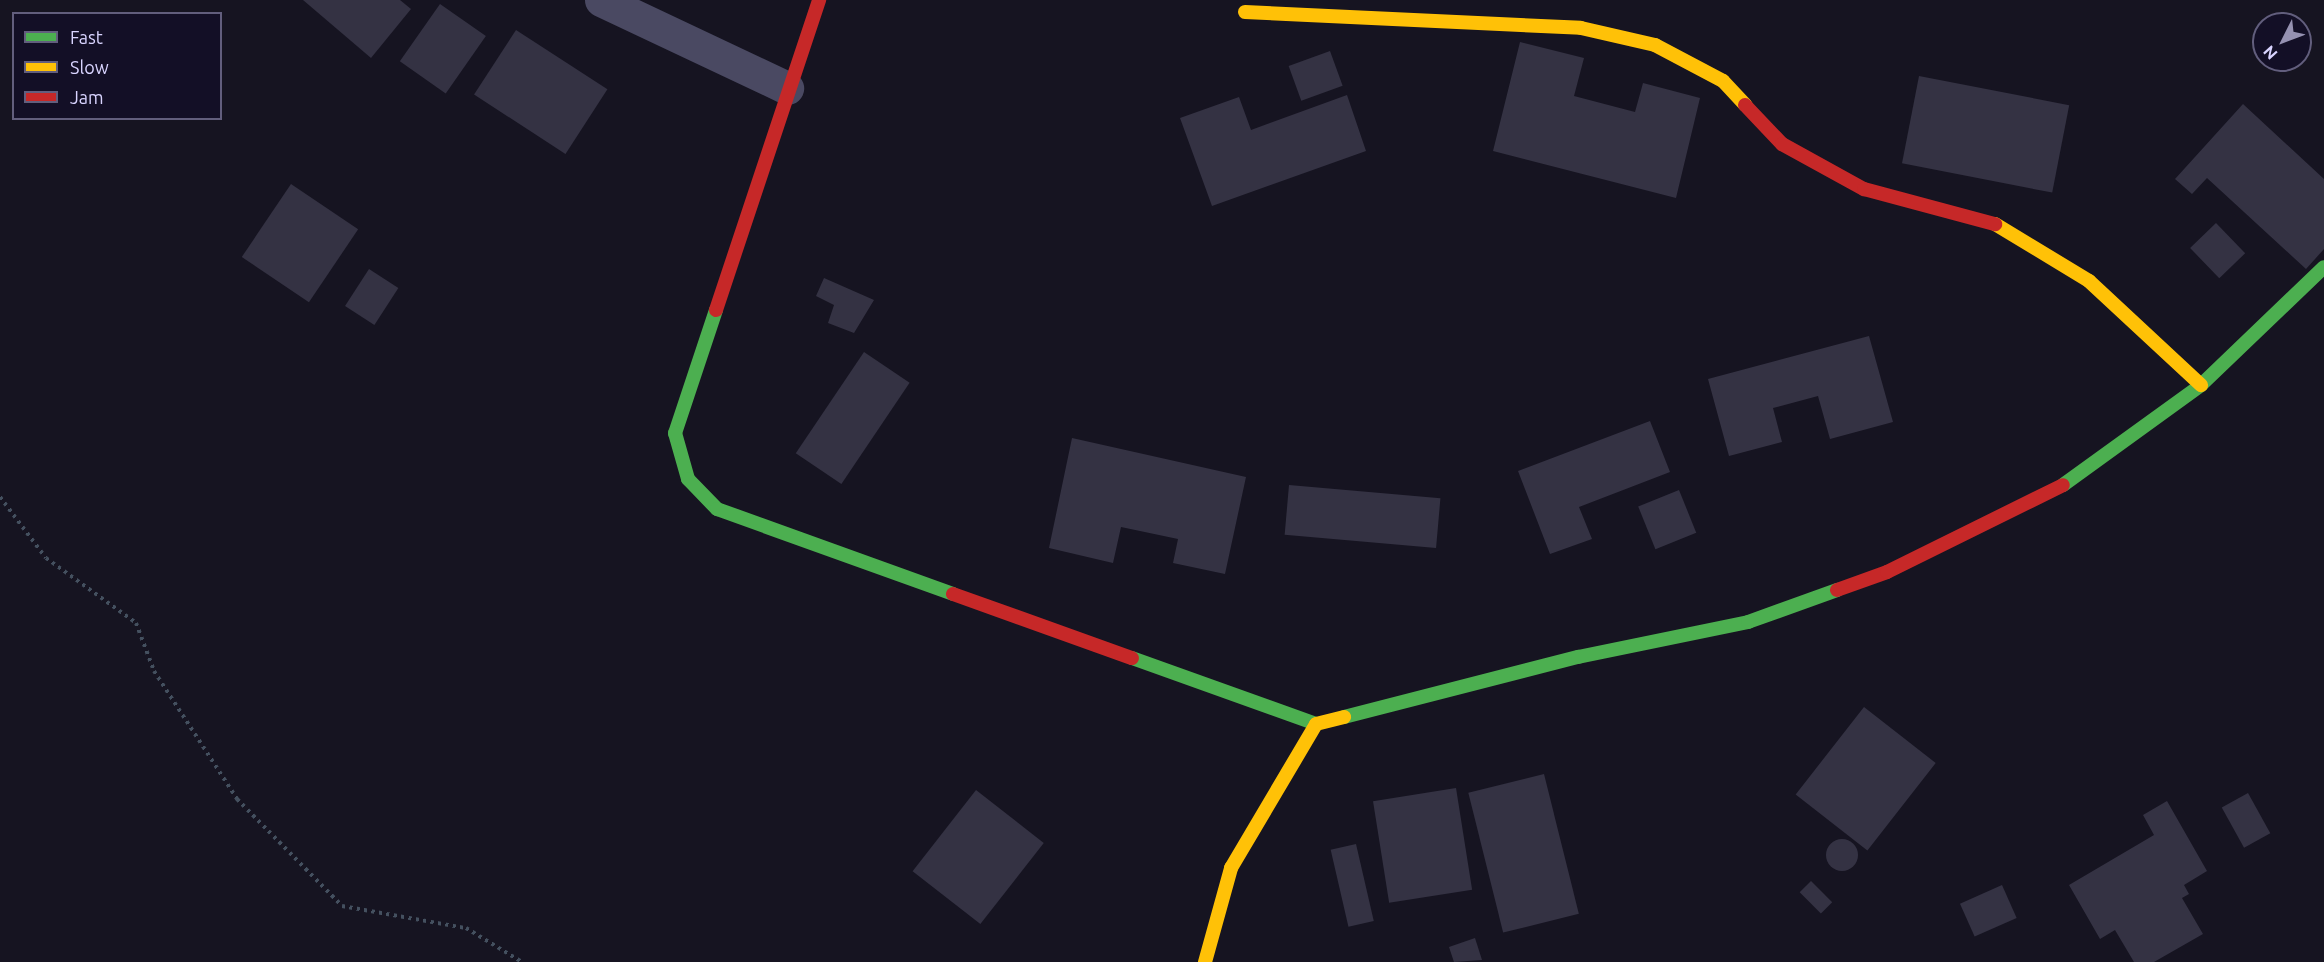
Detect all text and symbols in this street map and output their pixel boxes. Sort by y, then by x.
legend [12,12,222,120]
north arrow [2252,12,2312,72]
text: Fast [70,27,103,47]
text: N [2259,42,2281,63]
text: Slow [70,57,109,77]
text: Jam [70,87,104,107]

